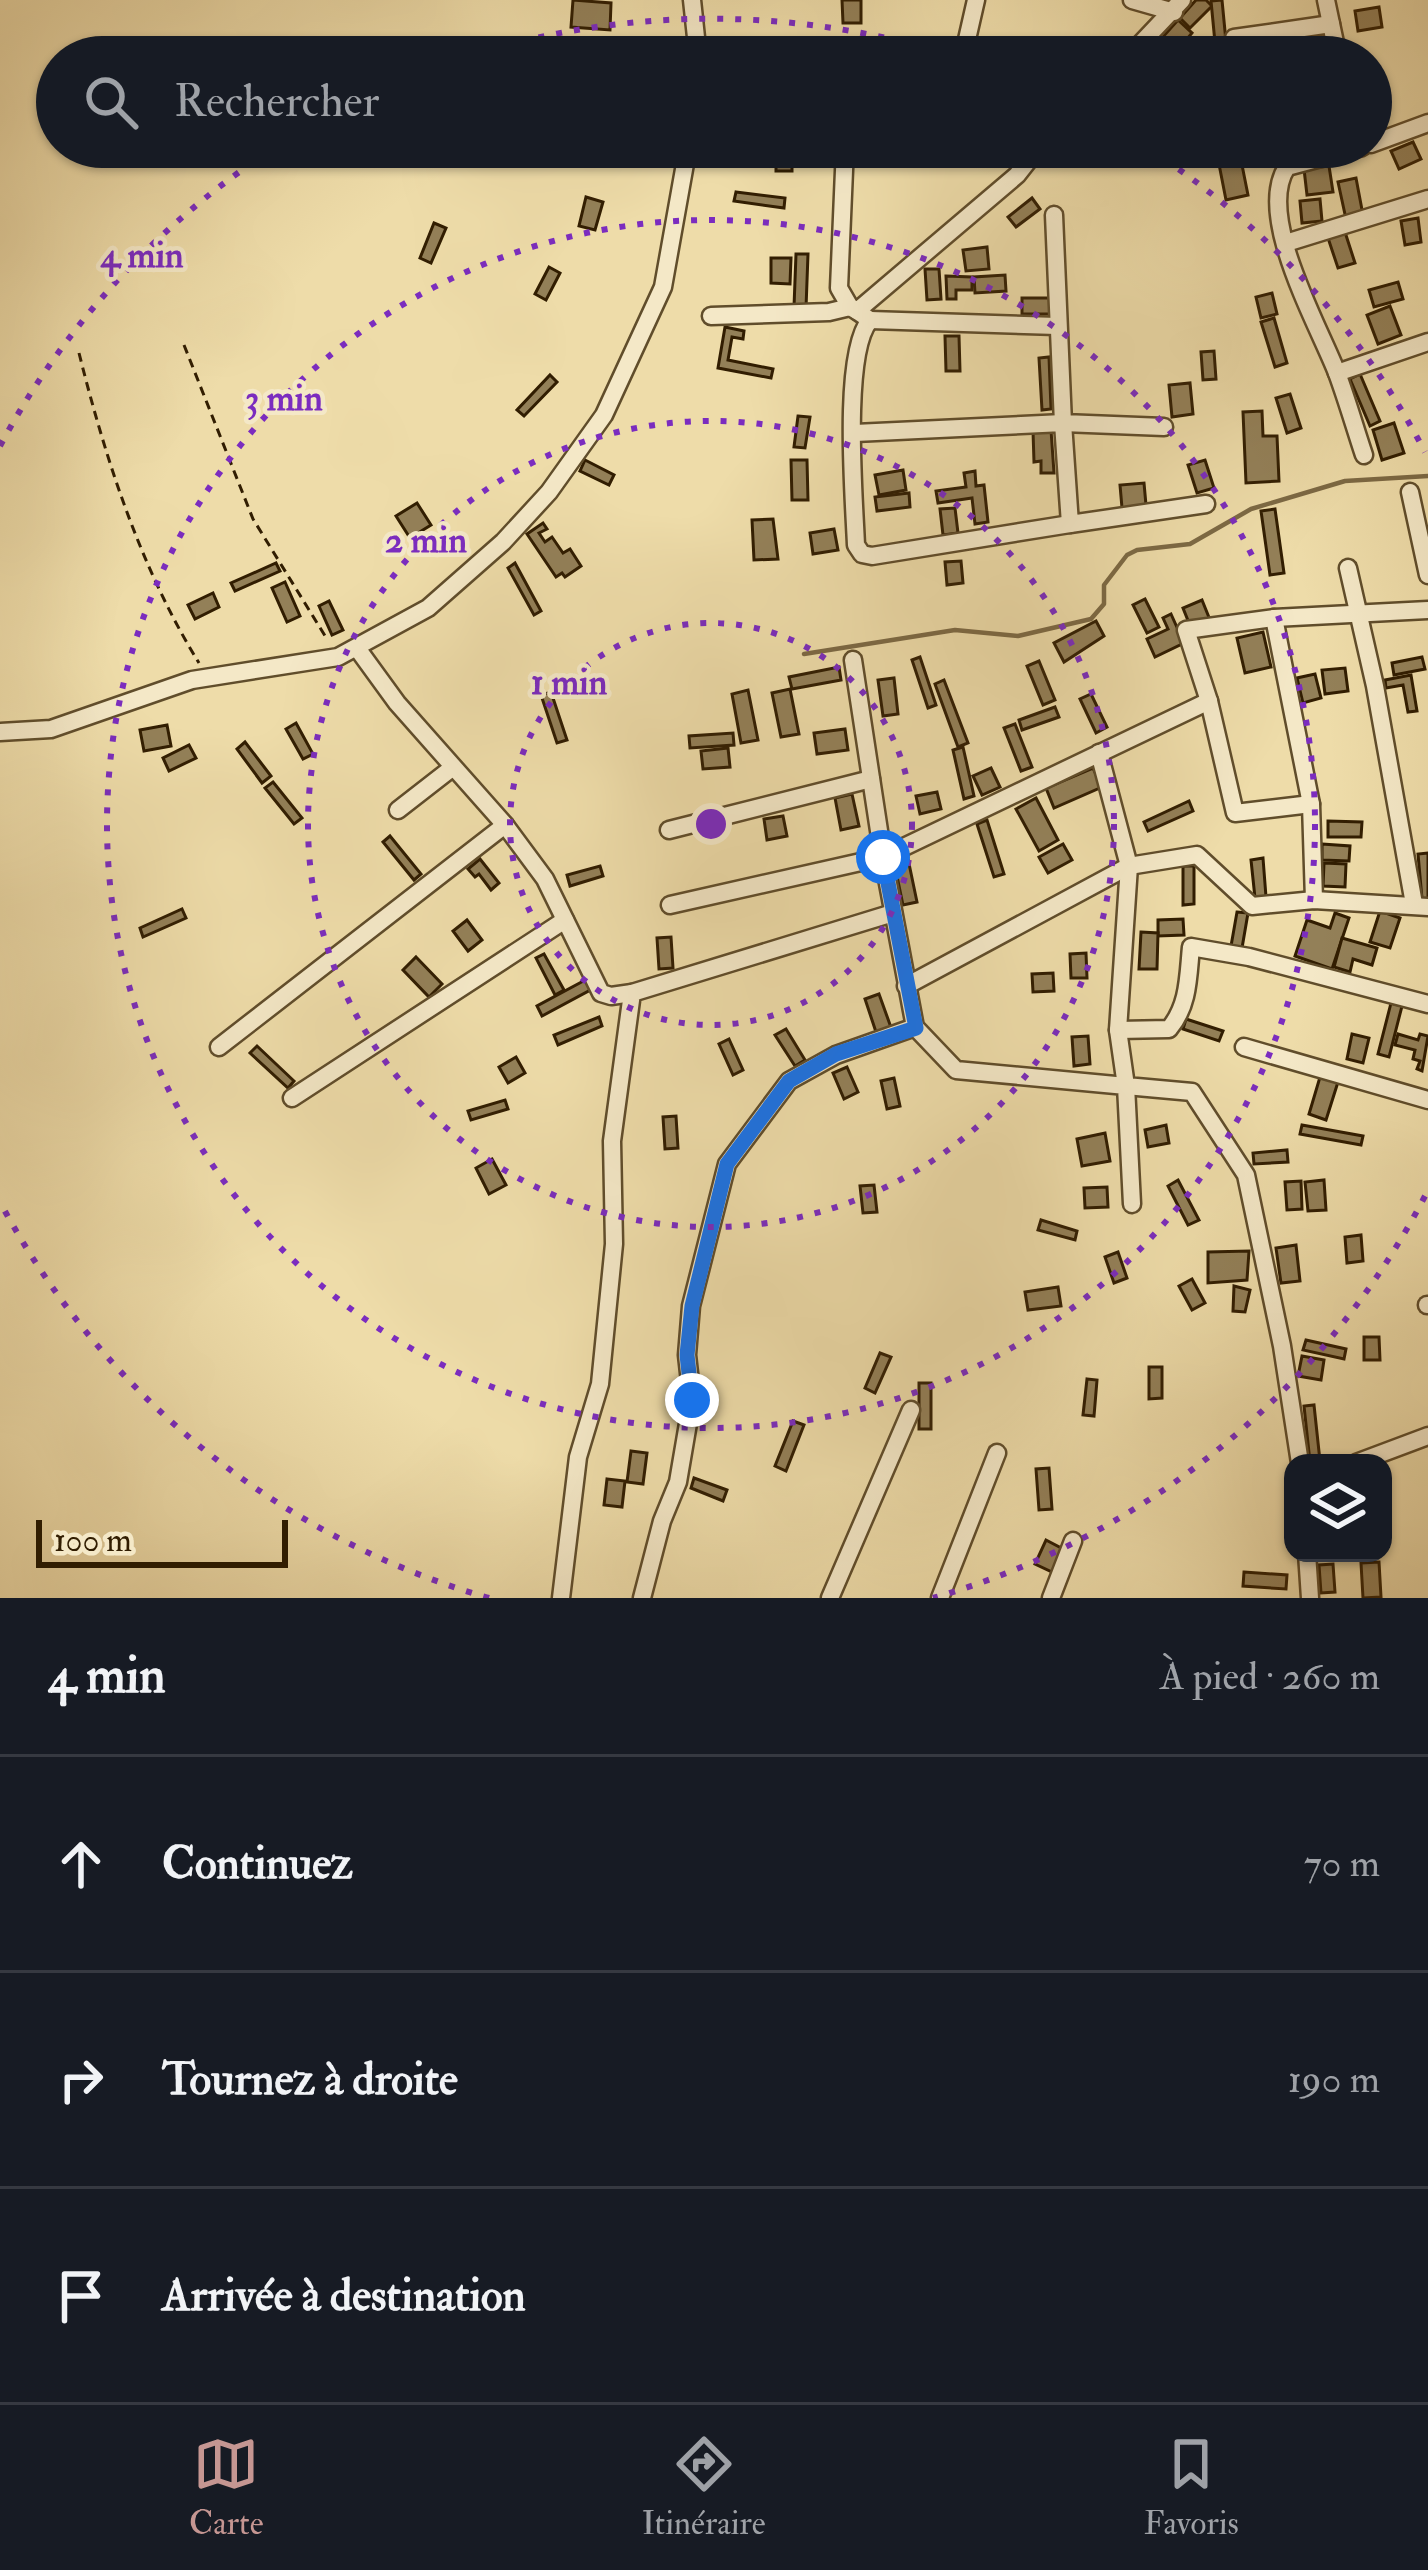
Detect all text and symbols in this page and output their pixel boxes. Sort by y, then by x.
search box [36,36,1392,168]
icon: search [78,69,144,135]
text: Rechercher [174,74,379,130]
text: 4 min [99,233,184,278]
text: 3 min [245,376,323,421]
text: 2 min [385,518,467,563]
text: 1 min [531,660,608,705]
centre of rings [690,803,732,845]
route start [856,830,910,884]
route end [665,1373,719,1427]
map controls [1284,1454,1392,1562]
button: layers [1284,1454,1392,1562]
scale bar [36,1514,288,1567]
text: 100 m [54,1520,132,1561]
text: 4 min [48,1644,166,1708]
text: À pied · 260 m [1160,1652,1380,1701]
icon: ahead [48,1831,114,1897]
text: Continuez [162,1836,353,1892]
text: 70 m [1304,1839,1380,1888]
icon: right [48,2047,114,2113]
text: Tournez à droite [162,2052,458,2108]
text: 190 m [1288,2055,1380,2104]
icon: arrive [48,2263,114,2329]
text: Arrivée à destination [162,2268,526,2324]
tab: Carte [189,2431,264,2544]
tab: Itinéraire [642,2431,766,2544]
tab: Favoris [1144,2431,1239,2544]

